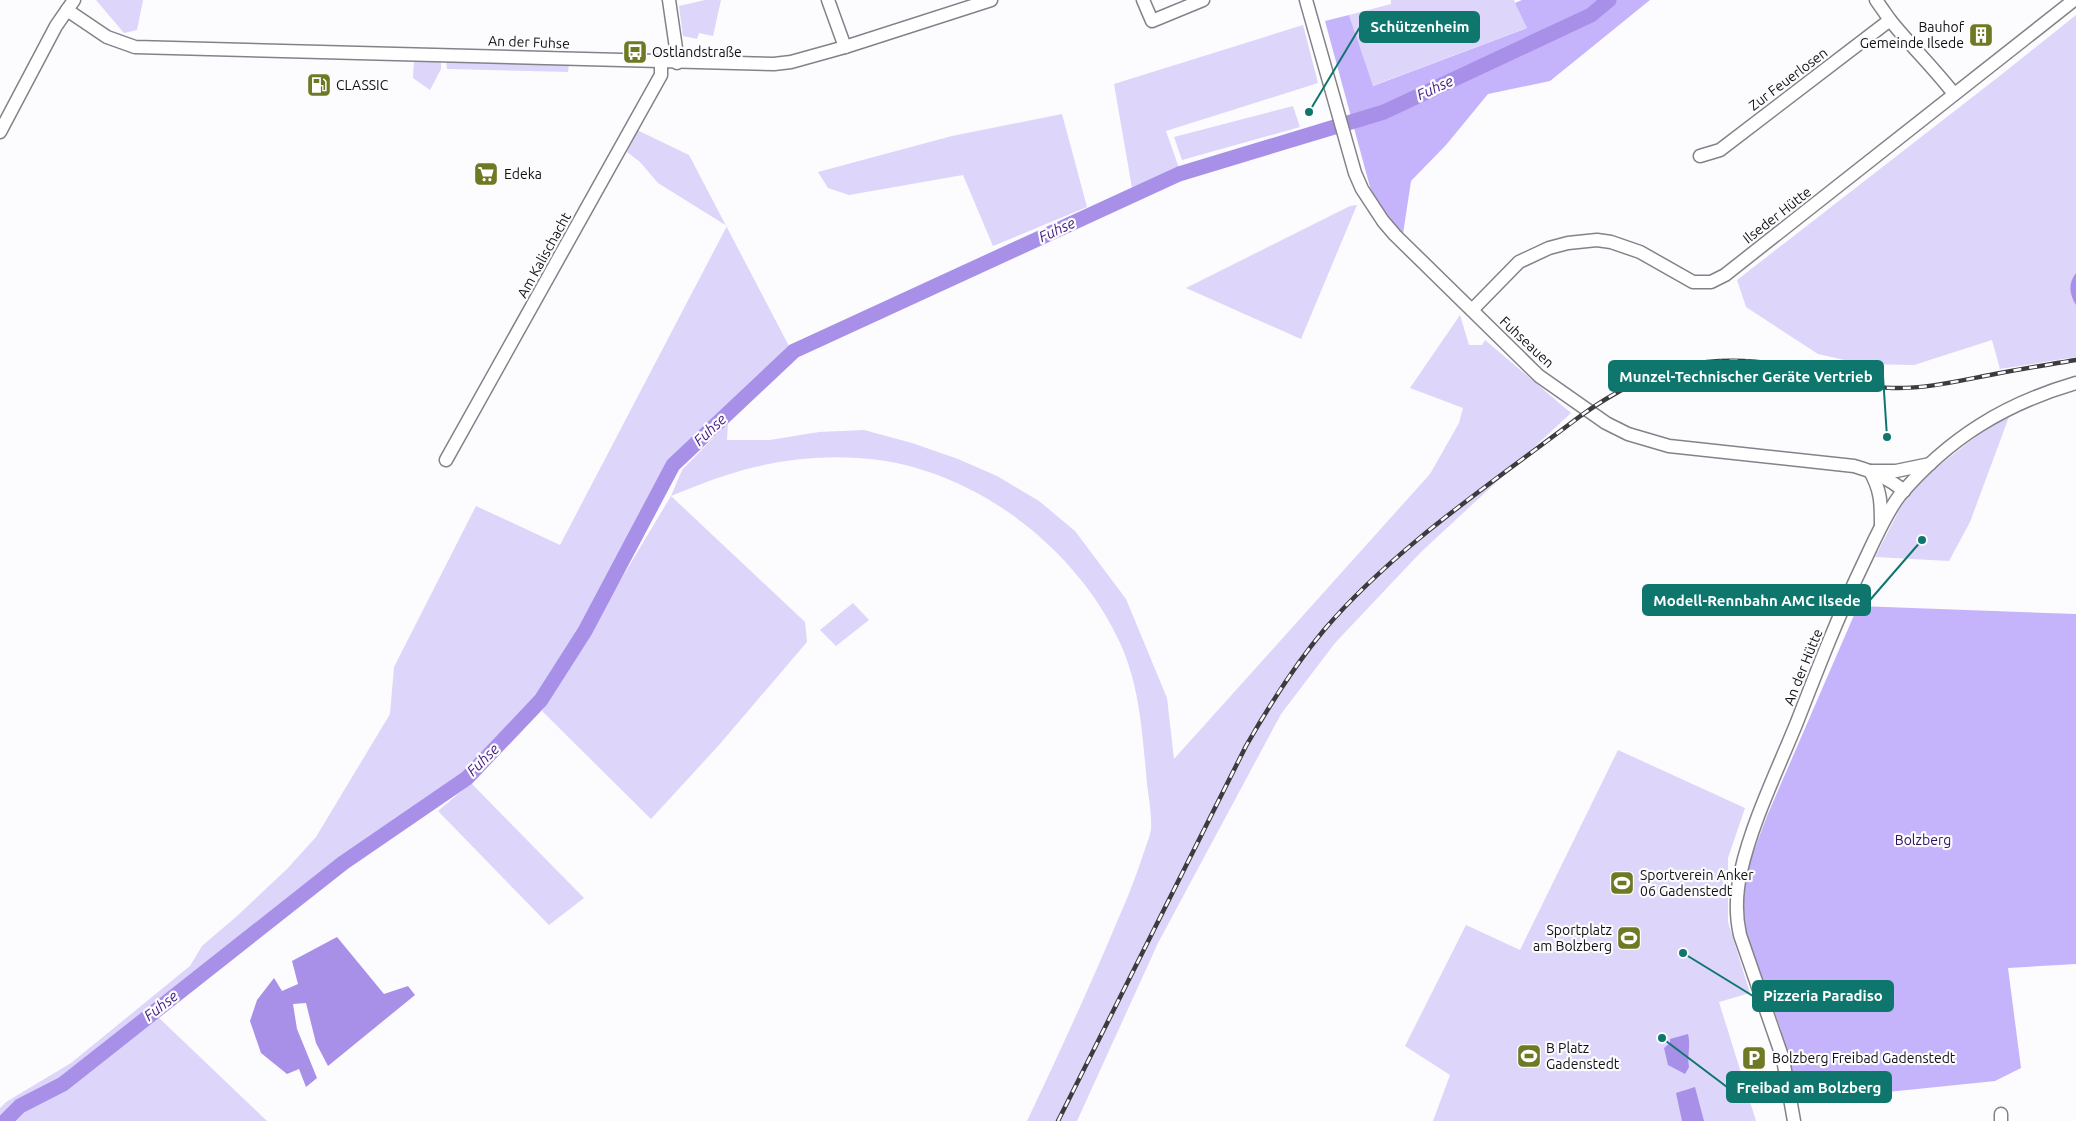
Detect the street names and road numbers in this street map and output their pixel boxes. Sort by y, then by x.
street label: An der Fuhse [488,33,570,51]
street label: Zur Feuerlosen [1746,44,1830,114]
street label: Ilseder Hütte [1740,183,1814,247]
street label: Am Kalischacht [514,209,574,300]
street label: Fuhseauen [1497,313,1557,371]
street label: An der Hütte [1780,626,1826,708]

